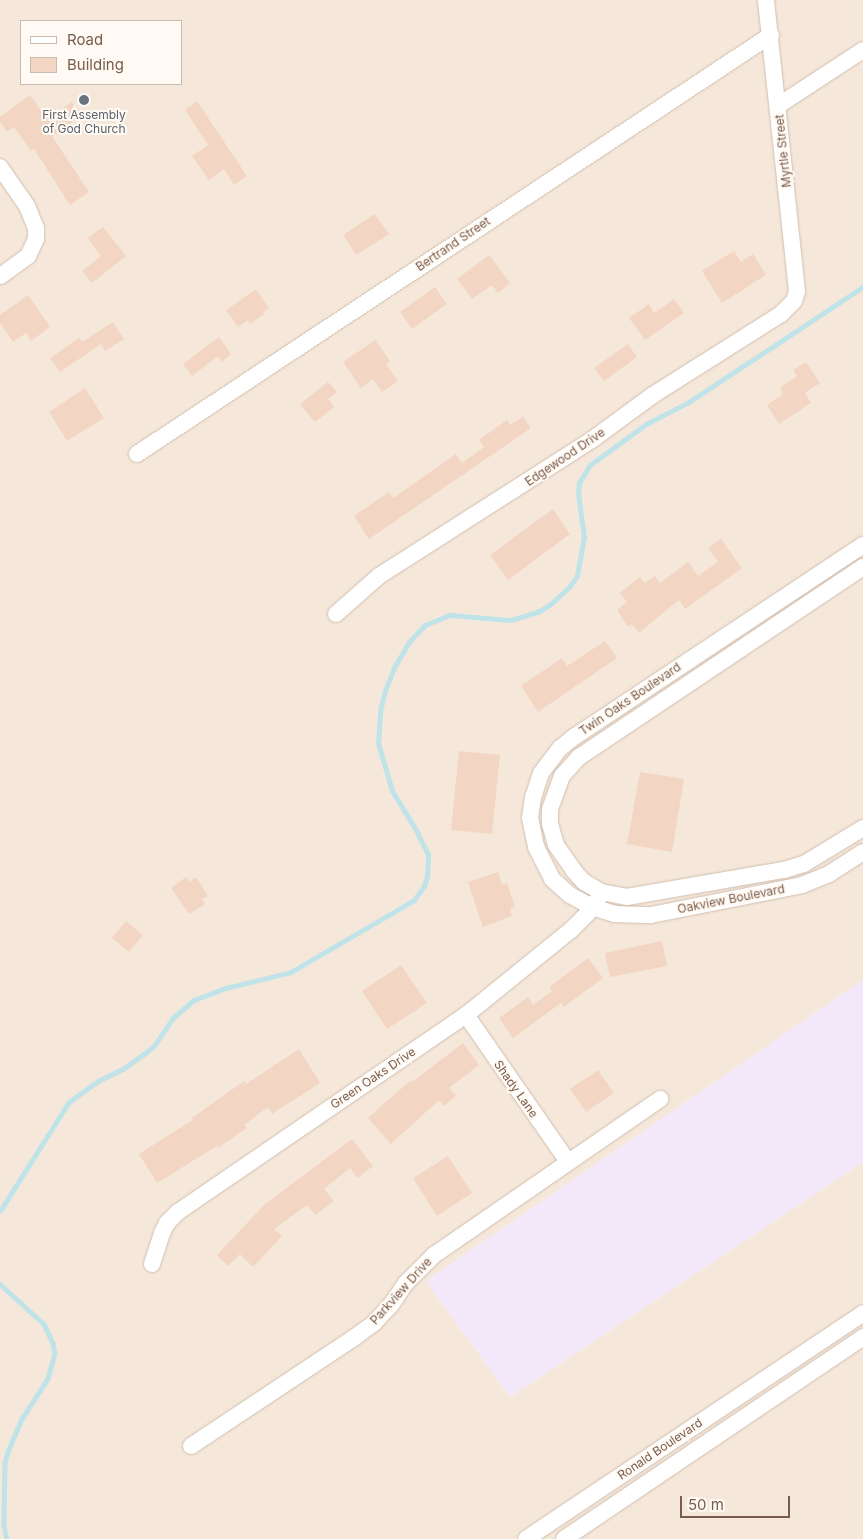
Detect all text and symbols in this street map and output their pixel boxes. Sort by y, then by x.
legend [20,20,182,85]
text: Road [67,30,103,49]
text: Building [67,55,124,74]
marker: First Assembly of God Church [78,94,90,106]
place label: First Assembly of God Church [42,108,126,136]
street label: Myrtle Street [772,114,794,188]
street label: Bertrand Street [413,214,493,274]
street label: Edgewood Drive [522,425,608,489]
street label: Twin Oaks Boulevard [577,660,683,738]
street label: Oakview Boulevard [676,882,786,916]
street label: Green Oaks Drive [328,1044,418,1112]
street label: Shady Lane [491,1058,541,1120]
street label: Parkview Drive [367,1255,435,1327]
street label: Ronald Boulevard [615,1415,705,1483]
scale bar [683,1486,793,1518]
text: 50 m [688,1495,724,1514]

